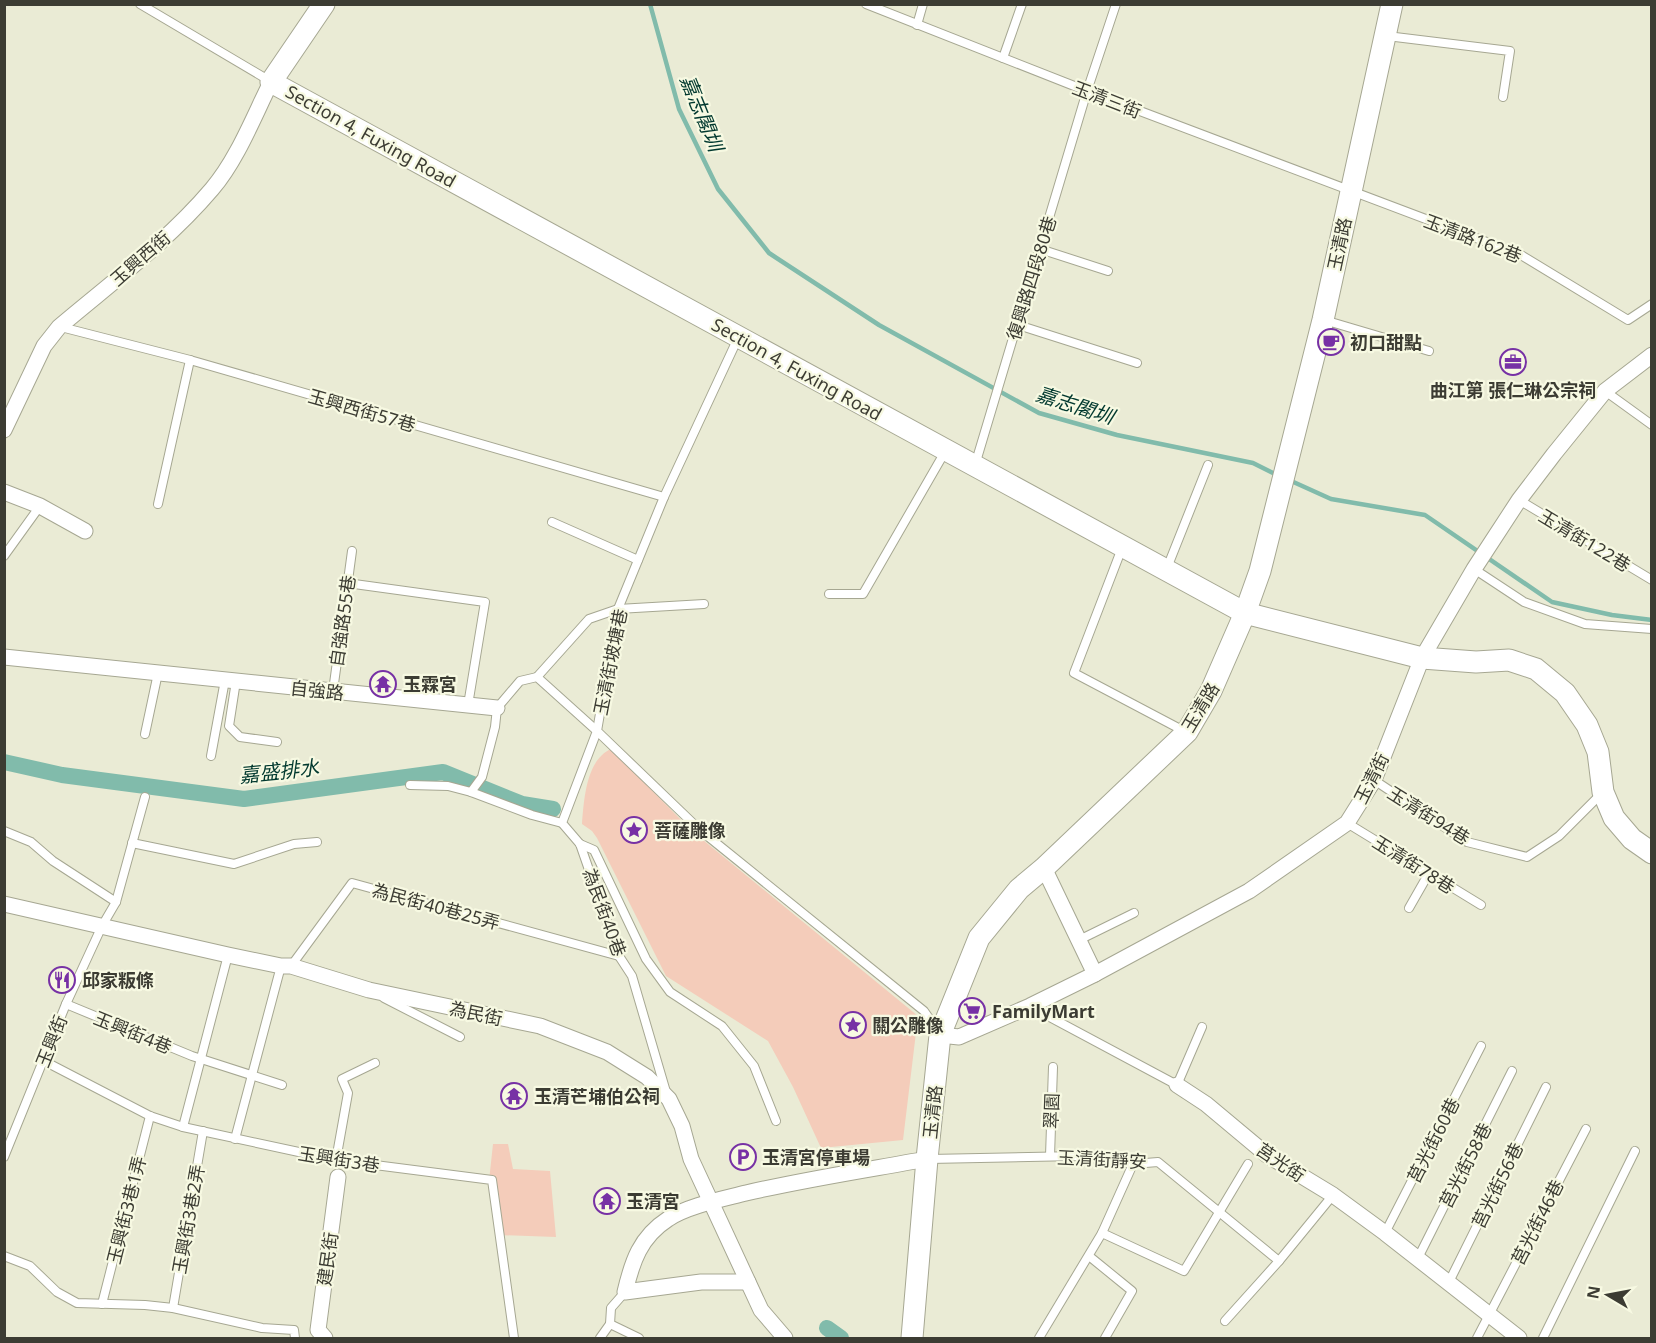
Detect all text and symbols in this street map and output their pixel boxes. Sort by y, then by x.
water label: 嘉志閣圳 [674,71,731,158]
street label: 玉清三街 [1069,75,1145,123]
street label: Section 4, Fuxing Road [282,79,460,193]
street label: 玉清路162巷 [1421,208,1525,268]
street label: 復興路四段80巷 [1001,213,1061,343]
street label: 玉清路 [1322,215,1356,273]
street label: 玉興西街 [105,225,175,291]
street label: Section 4, Fuxing Road [708,312,886,426]
cafe icon: 初口甜點 [1316,327,1346,357]
place label: 初口甜點 [1350,330,1422,354]
office icon: 曲江第 張仁琳公宗祠 [1498,347,1528,377]
place label: 曲江第 張仁琳公宗祠 [1430,378,1596,402]
water label: 嘉志閣圳 [1033,380,1120,431]
street label: 玉興西街57巷 [306,383,418,437]
street label: 玉清街122巷 [1535,503,1635,577]
street label: 自強路55巷 [324,573,360,669]
street label: 玉清街坡塘巷 [588,607,632,717]
temple icon: 玉霖宮 [368,669,398,699]
place label: 玉霖宮 [403,672,457,696]
street label: 自強路 [289,675,345,705]
street label: 玉清路 [1176,678,1224,736]
street label: 玉清街 [1348,748,1394,808]
water label: 嘉盛排水 [238,753,321,789]
street label: 玉清街94巷 [1383,780,1475,850]
place icon: 菩薩雕像 [619,815,649,845]
place label: 菩薩雕像 [654,818,726,842]
street label: 玉清街78巷 [1368,829,1460,899]
street label: 為民街40巷 [578,864,632,960]
street label: 為民街40巷25弄 [370,877,502,935]
restaurant icon: 邱家粄條 [47,965,77,995]
place label: 邱家粄條 [82,968,154,992]
street label: 為民街 [447,996,505,1030]
supermarket icon: FamilyMart [957,996,987,1026]
place label: FamilyMart [992,999,1095,1023]
street label: 玉興街4巷 [90,1005,176,1059]
place icon: 關公雕像 [838,1010,868,1040]
street label: 玉興街 [30,1011,72,1071]
place label: 關公雕像 [872,1013,944,1037]
temple icon: 玉清芒埔伯公祠 [499,1081,529,1111]
place label: 玉清芒埔伯公祠 [534,1084,660,1108]
street label: 玉清路 [917,1084,947,1140]
street label: 翠園 [1038,1093,1064,1129]
street label: 莒光街60巷 [1401,1093,1465,1187]
street label: 莒光街58巷 [1433,1118,1497,1212]
street label: 莒光街 [1252,1137,1310,1187]
street label: 莒光街56巷 [1466,1138,1528,1232]
street label: 玉興街3巷 [296,1141,382,1177]
parking icon: 玉清宮停車場 [728,1142,758,1172]
place label: 玉清宮停車場 [762,1145,870,1169]
street label: 玉清街靜安 [1056,1145,1148,1173]
street label: 玉興街3巷1弄 [101,1153,151,1267]
street label: 玉興街3巷2弄 [167,1162,209,1276]
street label: 莒光街46巷 [1505,1175,1569,1269]
temple icon: 玉清宮 [592,1186,622,1216]
place label: 玉清宮 [626,1189,680,1213]
street label: 建民街 [311,1231,343,1287]
north arrow [1578,1265,1638,1325]
text: N [1581,1284,1605,1301]

